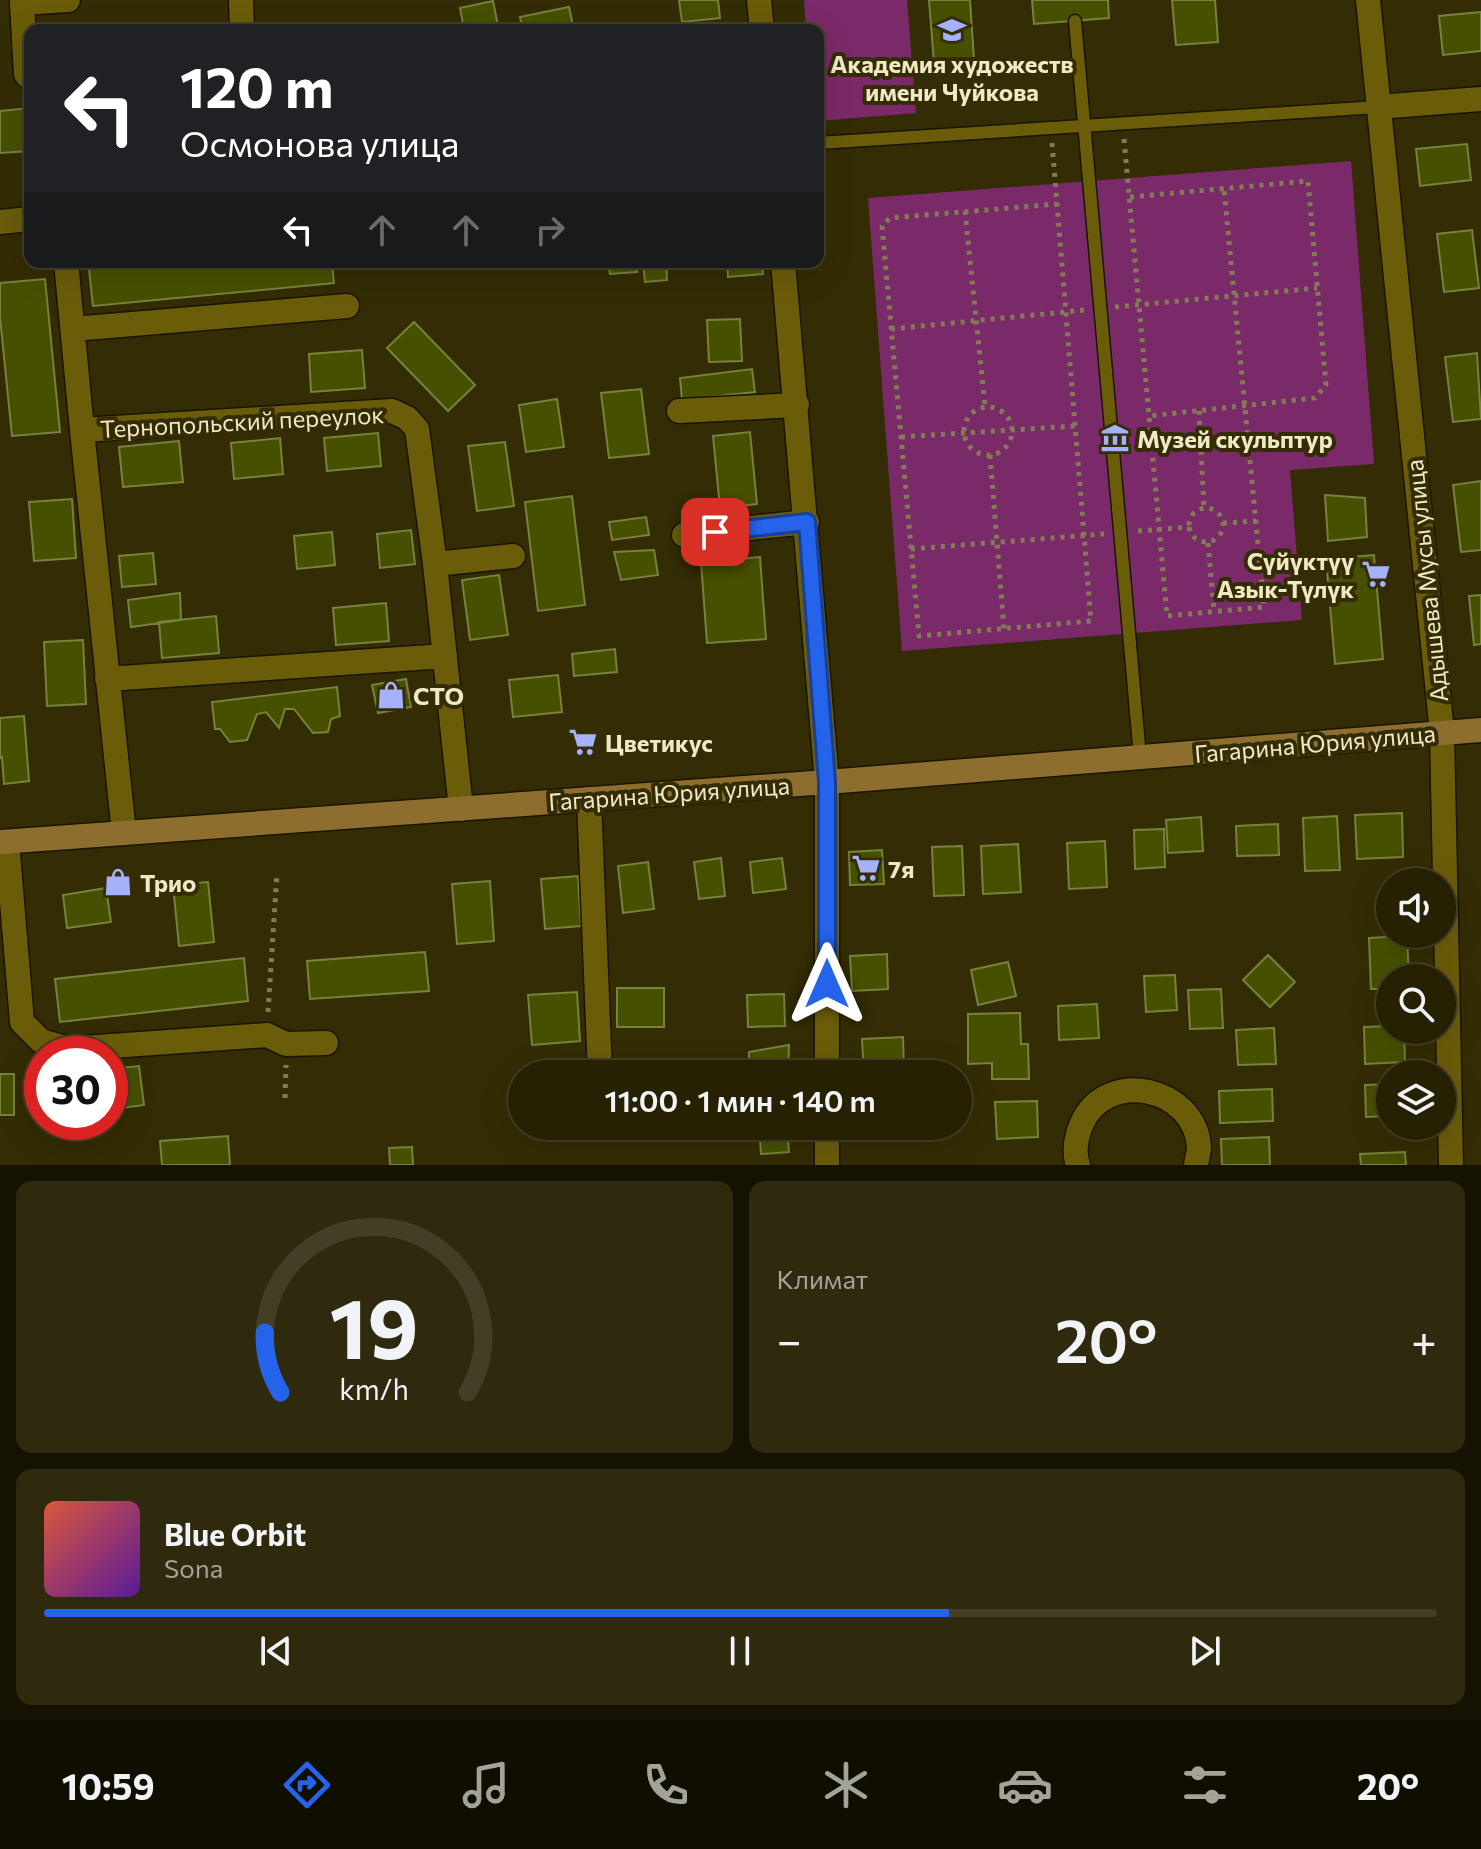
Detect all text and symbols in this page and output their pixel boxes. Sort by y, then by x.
school or university icon: Академия художеств имени Чуйкова [937,15,967,45]
place label: Академия художеств имени Чуйкова [830,49,1074,106]
text: 120 m [180,51,334,120]
icon: left [48,56,152,160]
text: Осмонова улица [180,120,459,164]
icon: left [276,208,320,252]
icon: ahead [360,208,404,252]
icon: ahead [444,208,488,252]
icon: right [528,208,572,252]
street label: Тернопольский переулок [99,399,385,443]
museum icon: Музей скульптур [1100,423,1130,453]
place label: Музей скульптур [1137,424,1333,453]
street label: Адышева Мусы улица [1399,458,1453,704]
pin [681,498,749,566]
icon: arrive [693,510,737,554]
place label: Сүйүктүү Азык-Түлүк [1217,546,1354,603]
supermarket icon: Сүйүктүү Азык-Түлүк [1361,559,1391,589]
shop icon: СТО [376,680,406,710]
place label: СТО [413,681,464,710]
street label: Гагарина Юрия улица [1193,718,1437,768]
supermarket icon: Цветикус [568,727,598,757]
place label: Цветикус [605,728,713,757]
street label: Гагарина Юрия улица [547,770,791,816]
supermarket icon: 7я [851,853,881,883]
place label: 7я [888,854,914,883]
shop icon: Трио [103,867,133,897]
place label: Трио [140,868,196,897]
map controls [1376,868,1456,1140]
button: sound [1376,868,1456,948]
position arrow [785,942,869,1026]
button: search [1376,964,1456,1044]
speed limit sign: 30 [24,1036,128,1140]
button: layers [1376,1060,1456,1140]
text: 11:00 · 1 мин · 140 m [604,1081,876,1118]
text: Климат [777,1263,868,1294]
text: 19 [330,1274,419,1376]
text: 20° [1055,1302,1158,1375]
text: − [777,1312,802,1366]
text: + [1411,1312,1437,1366]
text: km/h [339,1371,409,1406]
text: Blue Orbit [164,1515,306,1552]
text: Sona [164,1552,223,1583]
icon: previous [254,1629,298,1673]
icon: pause [718,1629,762,1673]
icon: next [1183,1629,1227,1673]
icon: directions [279,1757,335,1813]
icon: music [458,1757,514,1813]
icon: phone [638,1757,694,1813]
icon: climate [818,1757,874,1813]
icon: car [997,1757,1053,1813]
icon: filters [1177,1757,1233,1813]
text: 10:59 [62,1763,155,1807]
text: 20° [1357,1763,1419,1807]

